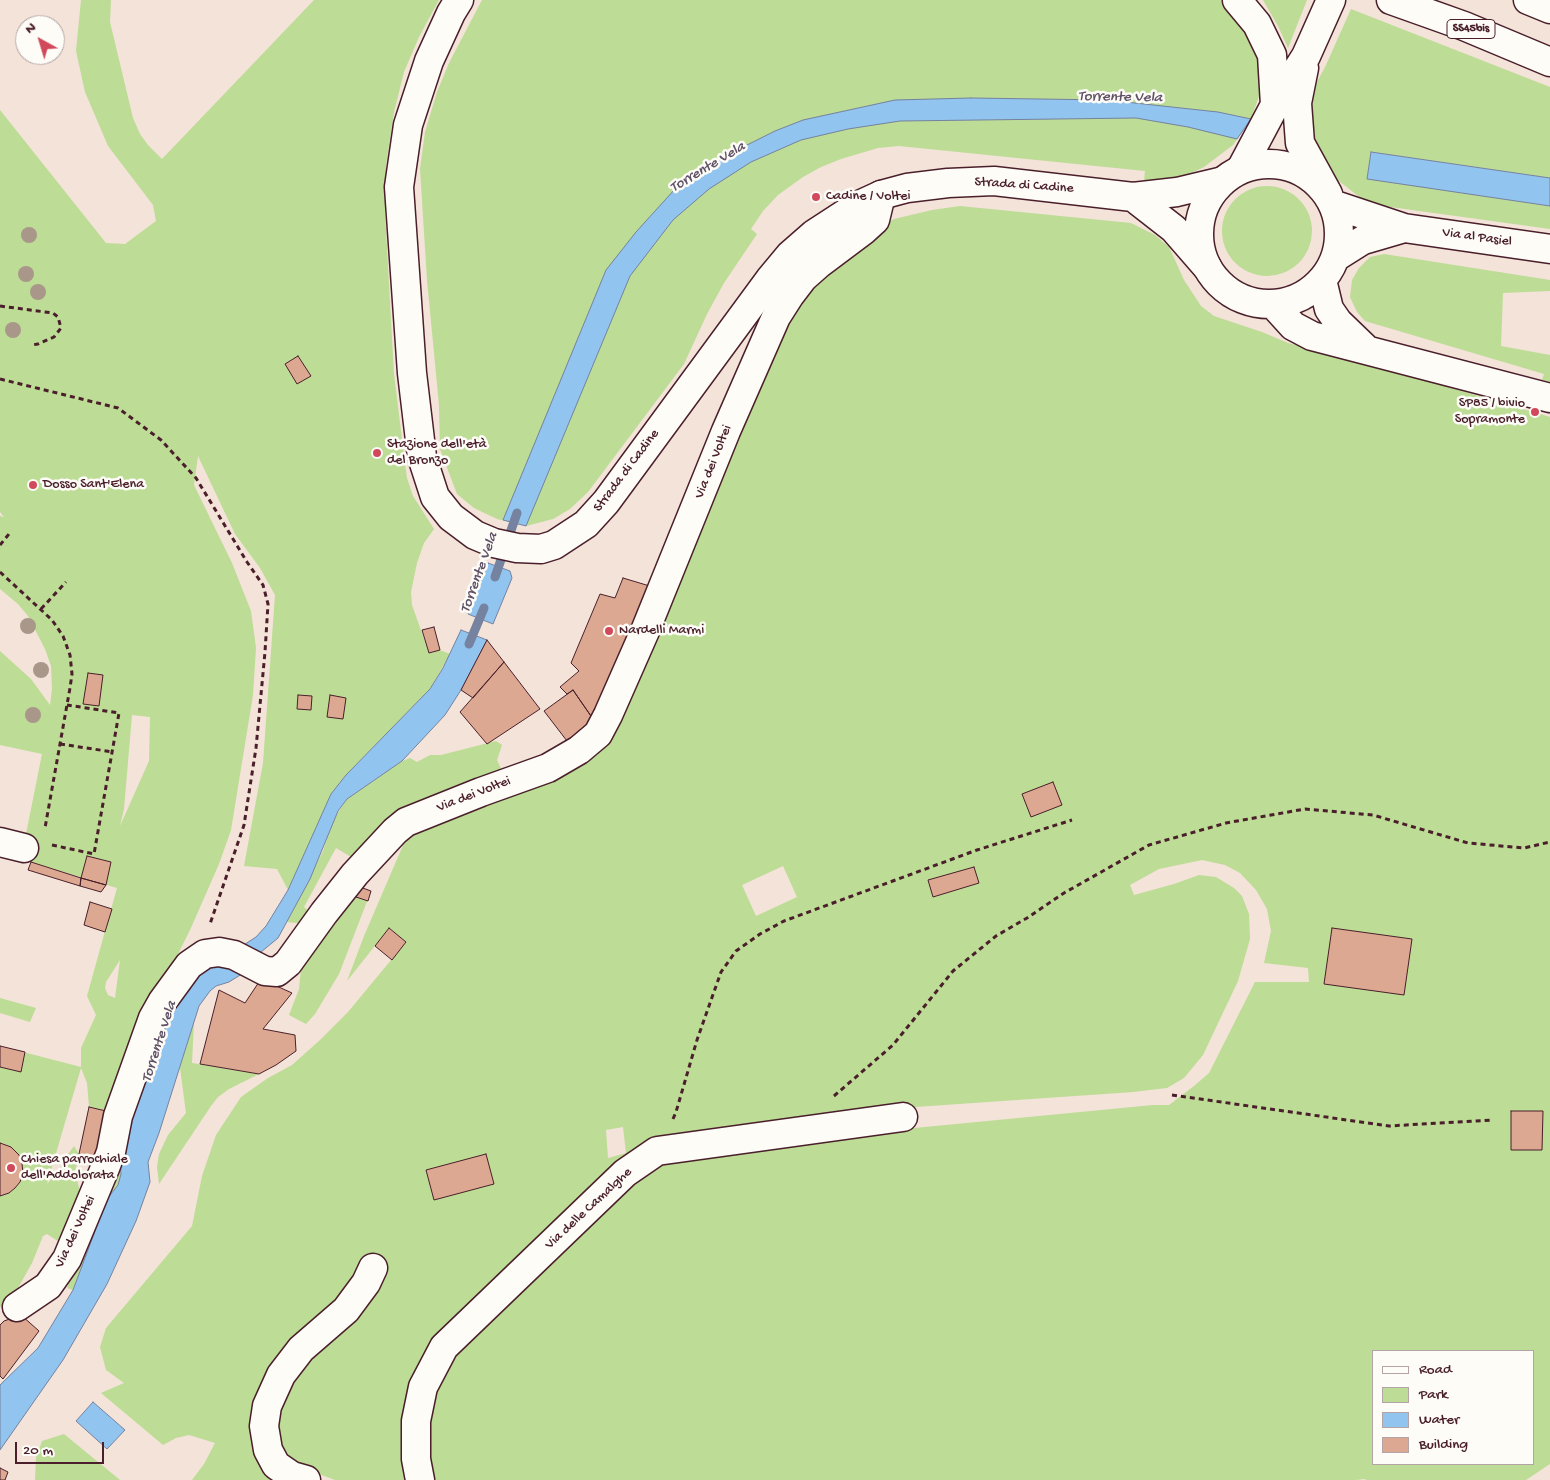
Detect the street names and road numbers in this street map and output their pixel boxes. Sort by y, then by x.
road number: SS45bis [1447,20,1495,38]
street label: Strada di Cadine [974,174,1074,198]
street label: Via al Pasiel [1441,225,1513,251]
street label: Via dei Voltei [692,423,736,501]
street label: Strada di Cadine [590,426,664,516]
street label: Via dei Voltei [435,773,513,817]
street label: Via delle Camalghe [542,1164,636,1254]
street label: Via dei Voltei [52,1193,100,1271]

